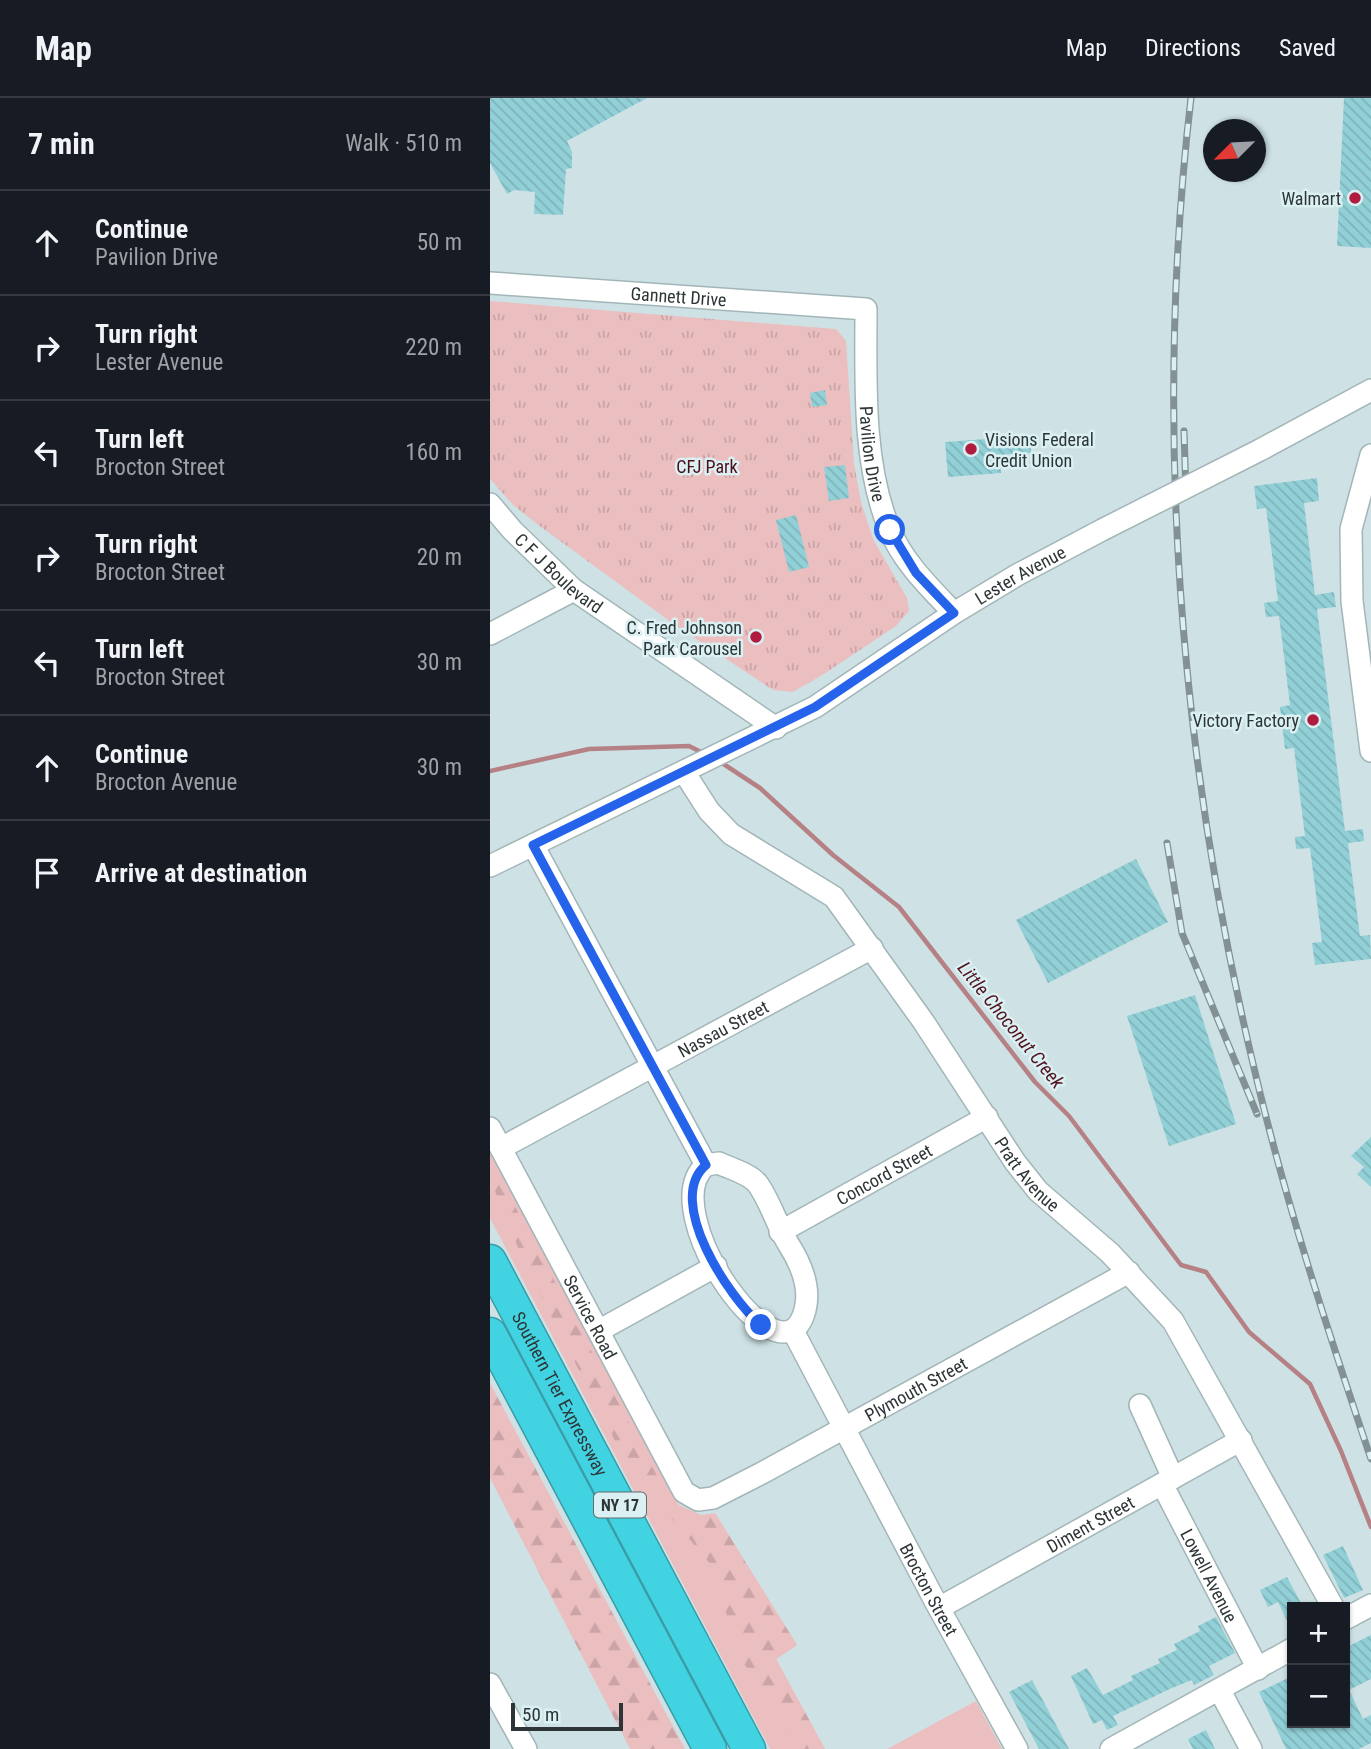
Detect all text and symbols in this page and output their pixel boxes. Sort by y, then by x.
text: Map [35,29,92,68]
text: Map [1066,34,1107,62]
text: Directions [1145,34,1241,62]
text: Saved [1279,34,1336,62]
north arrow [1203,119,1266,182]
text: 7 min [28,126,95,161]
text: Walk · 510 m [345,130,462,157]
place label: Walmart [1281,188,1341,209]
marker: Walmart [1347,190,1363,206]
text: Continue [95,214,188,244]
icon: ahead [28,224,66,262]
text: 50 m [417,229,462,256]
text: Pavilion Drive [95,244,218,271]
street label: Gannett Drive [630,282,727,310]
text: Turn right [95,319,197,349]
icon: right [28,329,66,367]
text: 220 m [405,334,462,361]
text: Lester Avenue [95,349,223,376]
street label: Pavilion Drive [856,405,890,504]
text: Turn left [95,424,184,454]
place label: Visions Federal Credit Union [985,429,1094,471]
icon: left [28,434,66,472]
text: 160 m [405,439,462,466]
marker: Visions Federal Credit Union [963,441,979,457]
text: Brocton Street [95,454,225,481]
park label: CFJ Park [676,456,738,477]
route start [874,514,905,545]
street label: C F J Boulevard [511,528,607,617]
text: Turn right [95,529,197,559]
icon: right [28,539,66,577]
street label: Lester Avenue [971,541,1069,608]
text: 20 m [417,544,462,571]
text: Brocton Street [95,559,225,586]
place label: C. Fred Johnson Park Carousel [627,617,742,659]
marker: C. Fred Johnson Park Carousel [748,629,764,645]
text: Turn left [95,634,184,664]
icon: left [28,644,66,682]
text: 30 m [417,649,462,676]
text: Brocton Street [95,664,225,691]
place label: Victory Factory [1192,710,1299,731]
marker: Victory Factory [1305,712,1321,728]
text: Continue [95,739,188,769]
icon: ahead [28,749,66,787]
text: 30 m [417,754,462,781]
text: Brocton Avenue [95,769,237,796]
icon: arrive [28,854,66,892]
text: Arrive at destination [95,858,307,888]
water label: Little Choconut Creek [953,957,1070,1094]
street label: Nassau Street [674,995,772,1061]
street label: Pratt Avenue [991,1133,1064,1215]
street label: Concord Street [833,1139,935,1209]
street label: Service Road [560,1271,622,1363]
street label: Southern Tier Expressway [508,1308,613,1480]
route end [745,1309,776,1340]
street label: Plymouth Street [861,1352,970,1425]
street label: Diment Street [1043,1491,1138,1557]
road number: NY 17 [594,1492,646,1518]
street label: Lowell Avenue [1177,1525,1242,1626]
street label: Brocton Street [896,1540,963,1639]
map controls [1287,1602,1350,1728]
button: + [1287,1602,1350,1665]
button: − [1287,1665,1350,1728]
scale bar [511,1700,623,1732]
text: 50 m [522,1703,559,1726]

